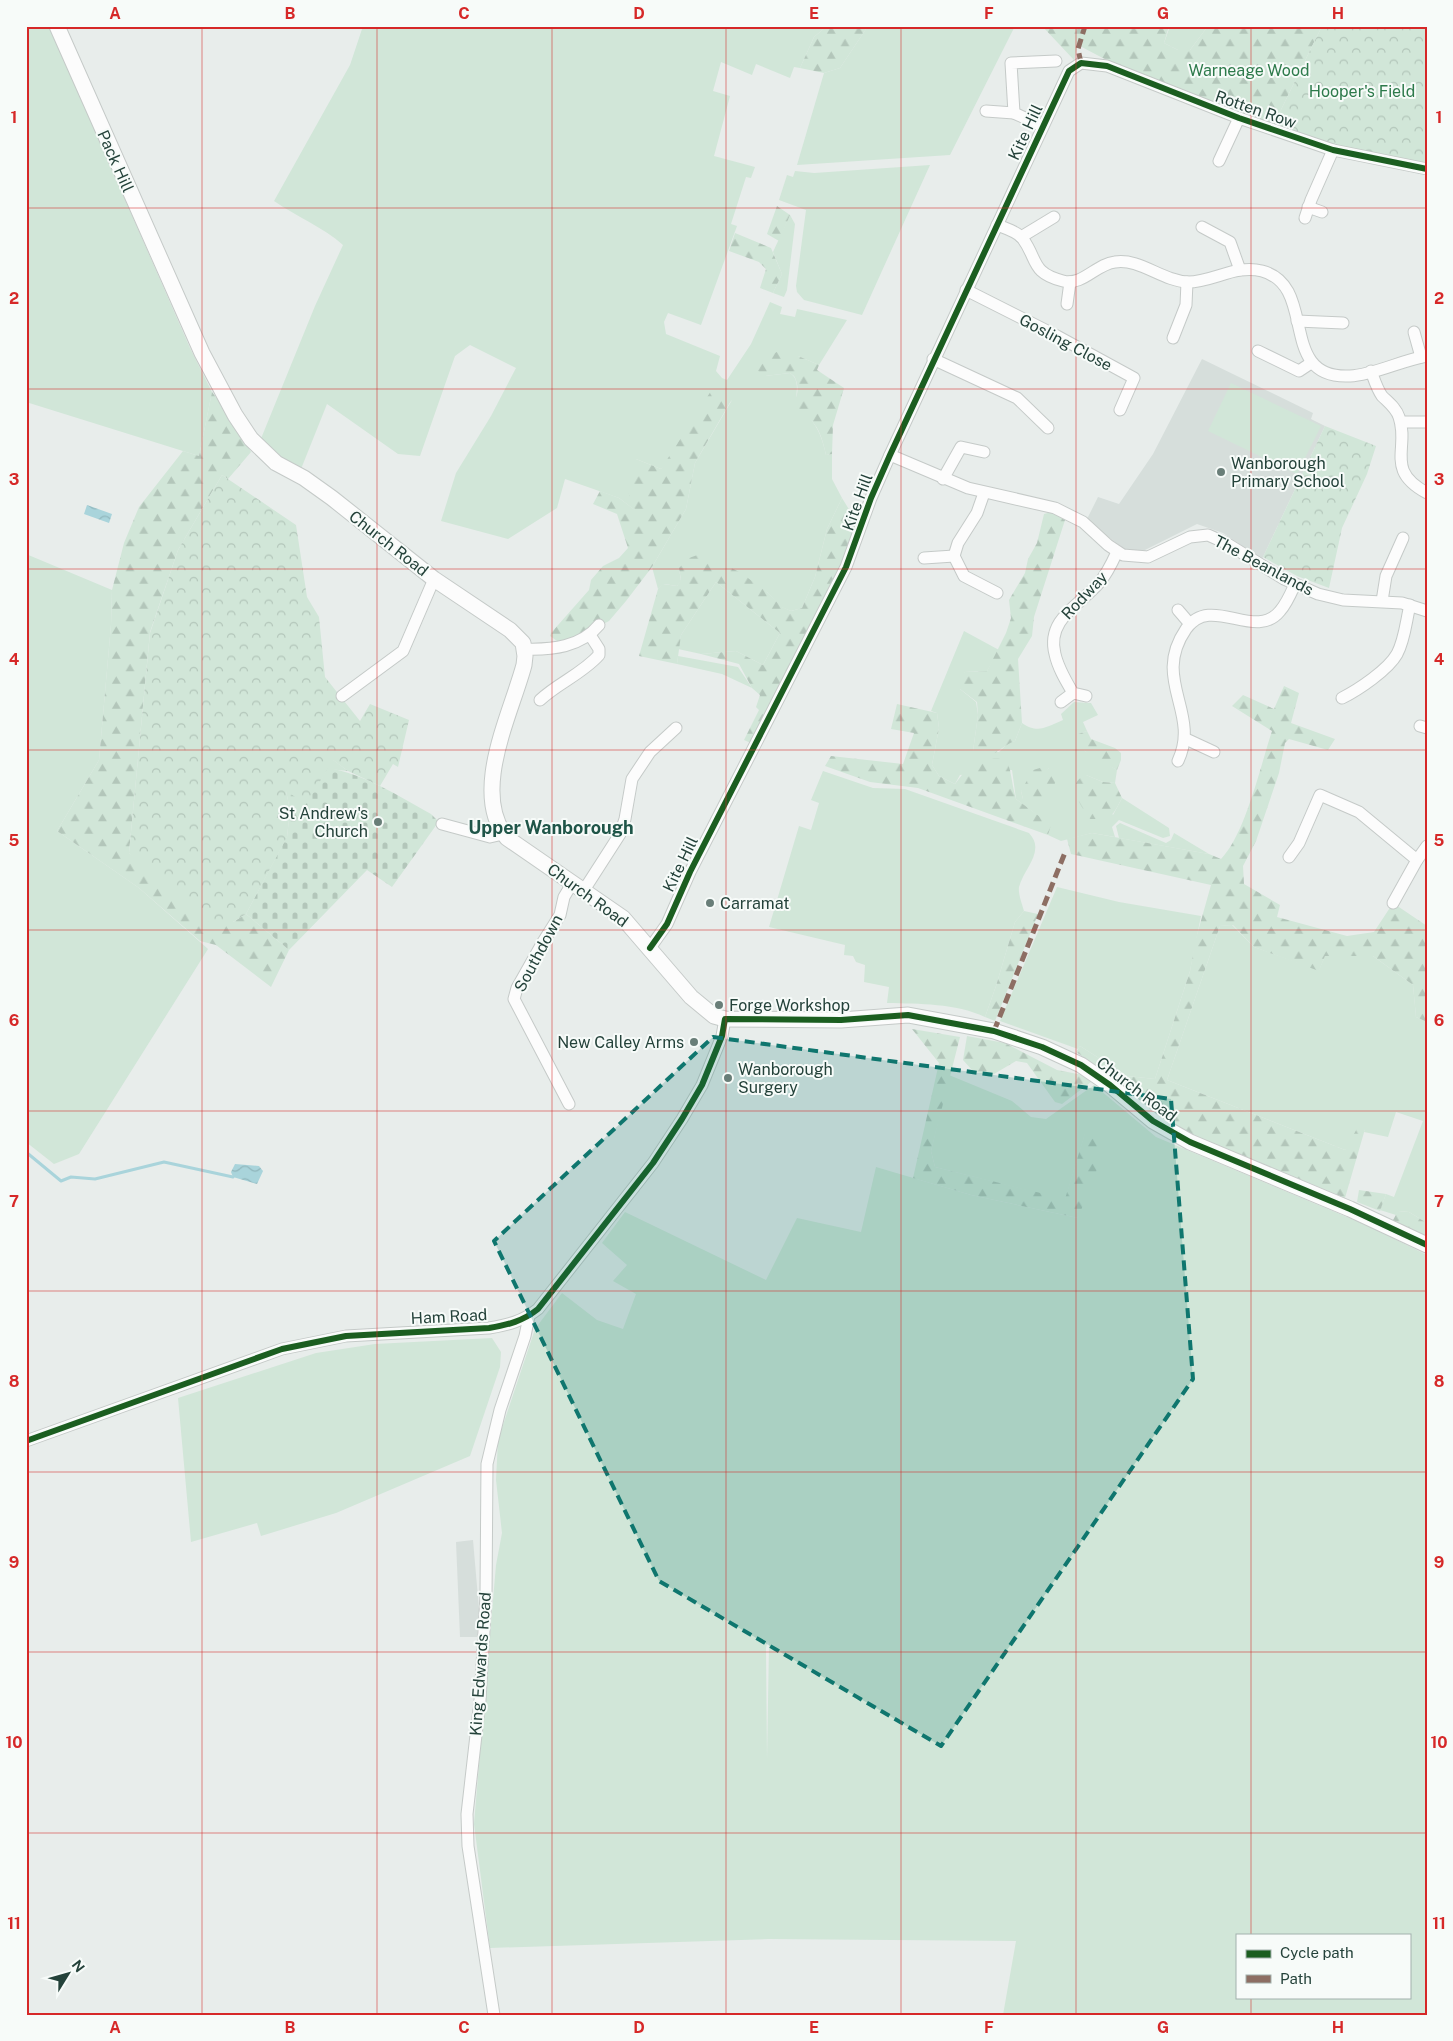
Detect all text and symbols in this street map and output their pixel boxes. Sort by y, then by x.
text: A [109,4,121,23]
text: B [285,4,296,23]
text: C [458,4,470,23]
text: D [633,4,645,23]
text: E [809,4,819,23]
text: F [984,4,994,23]
text: G [1157,4,1169,23]
text: H [1332,4,1344,23]
park label: Warneage Wood [1188,61,1310,80]
park label: Hooper's Field [1309,82,1415,101]
street label: Rotten Row [1213,87,1300,132]
street label: Kite Hill [1004,101,1047,163]
text: 1 [11,108,17,127]
text: 1 [1436,108,1442,127]
street label: Pack Hill [93,127,138,195]
text: 2 [9,289,19,308]
text: 2 [1434,289,1444,308]
street label: Gosling Close [1016,310,1115,375]
place label: Wanborough Primary School [1231,454,1345,491]
marker: Wanborough Primary School [1215,466,1227,478]
text: 3 [9,470,19,489]
text: 3 [1434,470,1444,489]
street label: Kite Hill [838,471,877,533]
street label: Church Road [345,507,432,580]
street label: The Beanlands [1211,531,1317,600]
street label: Rodway [1057,567,1112,623]
text: 4 [9,650,20,669]
text: 4 [1434,650,1445,669]
place label: St Andrew's Church [279,804,368,841]
marker: St Andrew's Church [372,816,384,828]
district label: Upper Wanborough [468,817,634,838]
text: 5 [9,831,20,850]
text: 5 [1434,831,1445,850]
street label: Kite Hill [659,833,702,895]
street label: Church Road [544,860,632,931]
place label: Carramat [720,894,789,913]
marker: Carramat [704,897,716,909]
street label: Southdown [510,911,567,995]
place label: Forge Workshop [729,996,850,1015]
marker: Forge Workshop [713,999,725,1011]
text: 6 [9,1011,19,1030]
text: 6 [1434,1011,1444,1030]
place label: New Calley Arms [557,1033,684,1052]
marker: New Calley Arms [688,1036,700,1048]
street label: Church Road [1093,1053,1180,1126]
place label: Wanborough Surgery [738,1060,833,1097]
marker: Wanborough Surgery [722,1072,734,1084]
text: 7 [9,1192,19,1211]
text: 7 [1434,1192,1444,1211]
street label: Ham Road [410,1305,488,1328]
text: 8 [9,1372,20,1391]
text: 8 [1434,1372,1445,1391]
text: 9 [9,1553,19,1572]
text: 9 [1434,1553,1444,1572]
street label: King Edwards Road [466,1592,495,1737]
text: 10 [5,1733,23,1752]
text: 10 [1430,1733,1448,1752]
text: 11 [7,1914,21,1933]
text: 11 [1432,1914,1446,1933]
legend [1236,1934,1410,1998]
text: Cycle path [1280,1944,1354,1961]
north arrow [42,1948,92,1998]
text: N [69,1957,88,1975]
text: Path [1280,1970,1312,1987]
text: A [109,2018,121,2037]
text: B [285,2018,296,2037]
text: C [458,2018,470,2037]
text: D [633,2018,645,2037]
text: E [809,2018,819,2037]
text: F [984,2018,994,2037]
text: G [1157,2018,1169,2037]
text: H [1332,2018,1344,2037]

